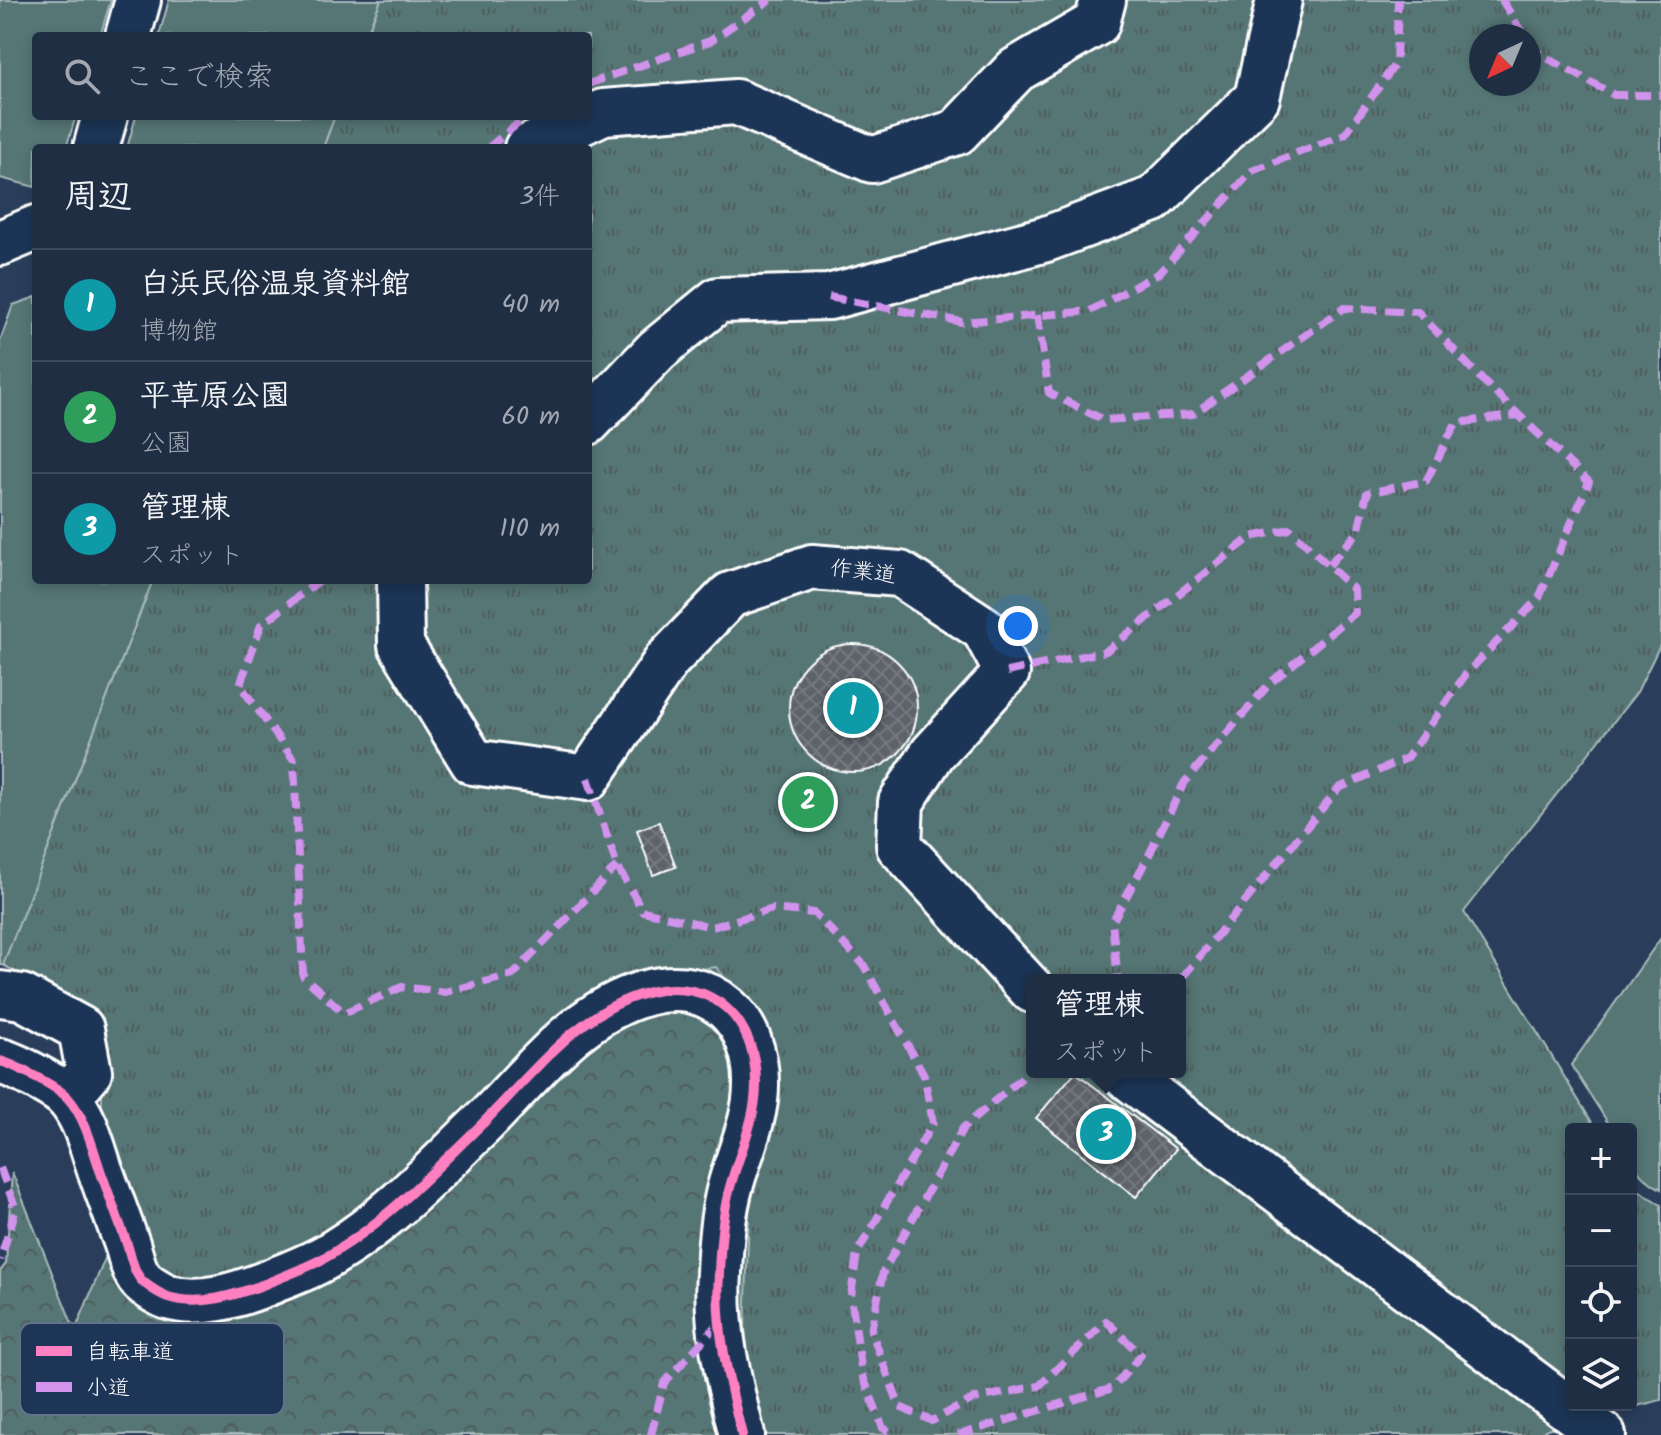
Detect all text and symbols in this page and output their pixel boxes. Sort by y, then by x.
north arrow [1469,24,1541,96]
search box [32,32,592,120]
icon: search [60,54,104,98]
text: ここで検索 [124,54,274,102]
text: 周辺 [64,171,132,225]
text: 3件 [519,176,560,218]
text: 白浜民俗温泉資料館 [140,261,410,309]
text: 1 [86,284,94,326]
text: 40 m [502,284,560,326]
text: 博物館 [140,311,218,353]
text: 平草原公園 [140,373,290,421]
text: 2 [82,396,98,438]
text: 60 m [501,396,560,438]
text: 公園 [140,423,192,465]
text: 管理棟 [140,485,230,533]
text: 3 [83,508,97,550]
text: 110 m [500,508,560,550]
text: スポット [140,535,244,577]
street label: 作業道 [828,552,898,594]
your location [998,606,1038,646]
pin: 1 [827,678,879,738]
pin: 2 [782,772,834,832]
popup [1026,974,1186,1078]
text: 管理棟 [1054,982,1144,1030]
text: スポット [1054,1032,1158,1074]
pin: 3 [1080,1104,1132,1164]
map controls [1565,1123,1637,1411]
button: + [1565,1123,1637,1195]
button: − [1565,1195,1637,1267]
button: locate [1565,1267,1637,1339]
legend [20,1323,284,1415]
text: 自転車道 [86,1336,174,1371]
button: layers [1565,1339,1637,1411]
text: 小道 [86,1372,130,1407]

